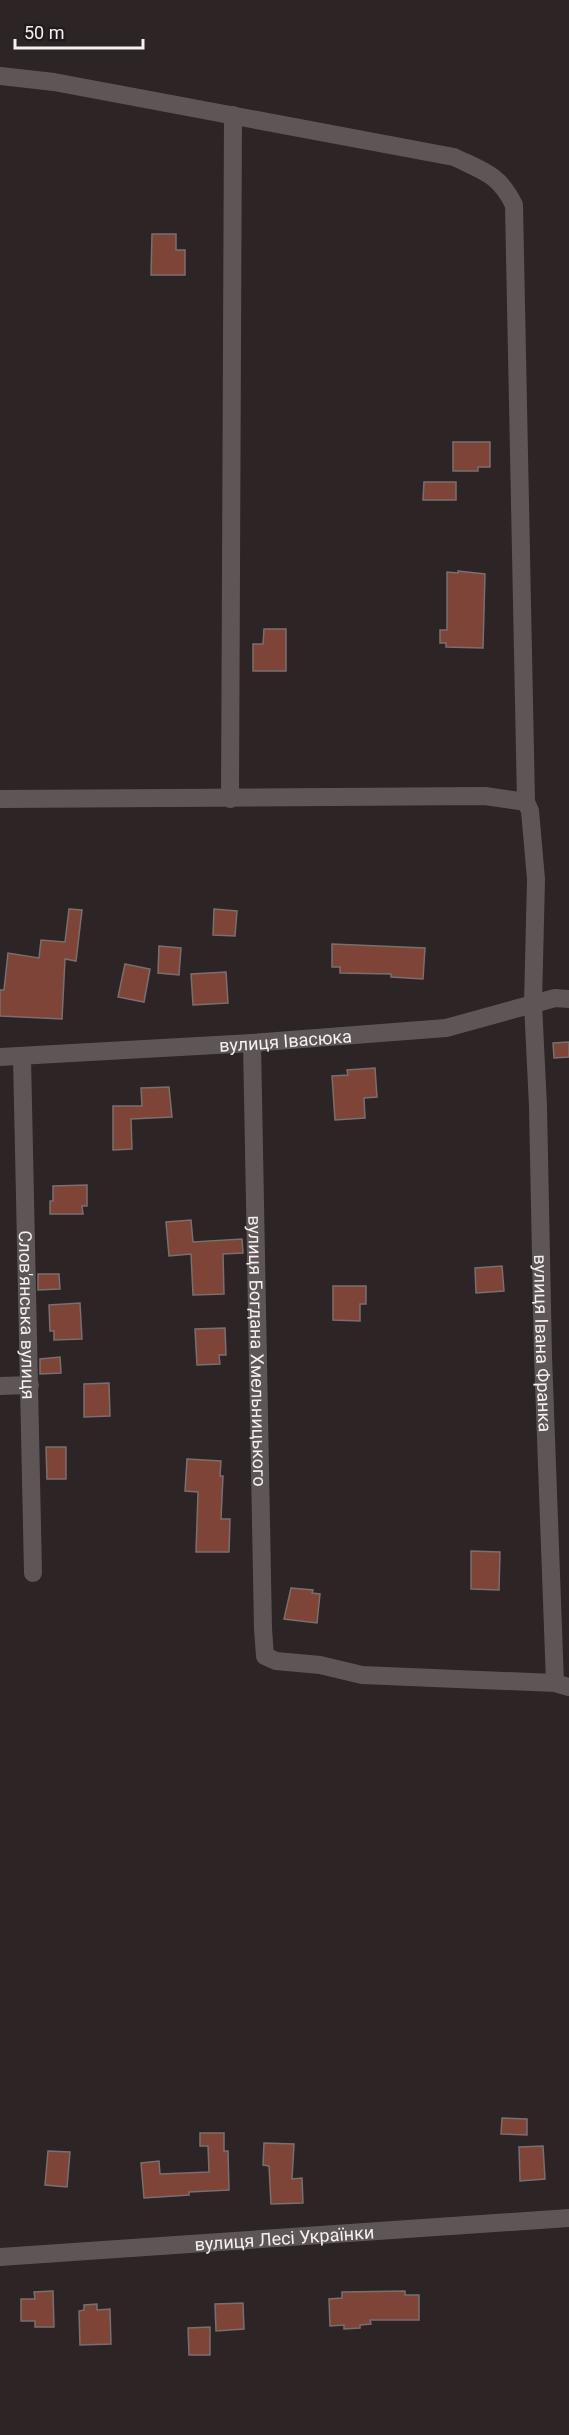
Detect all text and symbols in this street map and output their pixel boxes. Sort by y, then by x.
scale bar [15,12,142,50]
text: 50 m [24,22,64,43]
street label: вулиця Івасюка [219,1025,353,1055]
street label: вулиця Богдана Хмельницького [245,1215,271,1487]
street label: Слов'янська вулиця [15,1230,40,1400]
street label: вулиця Івана Франка [530,1254,556,1432]
street label: вулиця Лесі Українки [194,2221,375,2254]

